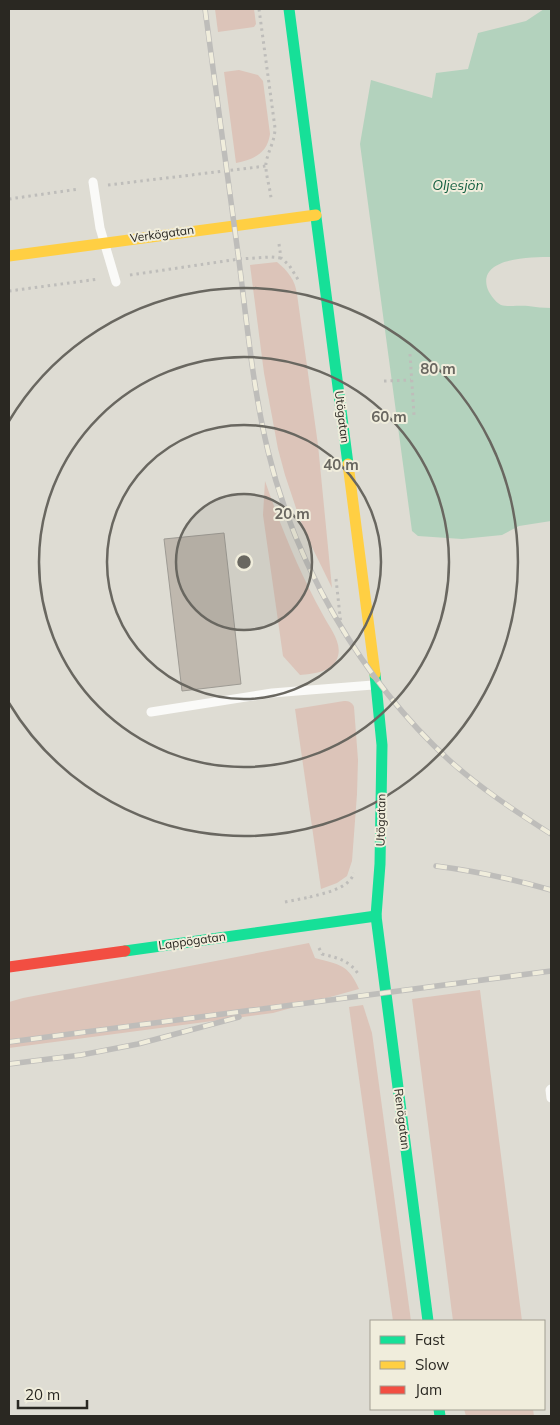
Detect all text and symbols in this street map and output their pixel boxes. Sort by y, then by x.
water label: Oljesjön [432,176,484,194]
street label: Verkögatan [129,222,195,245]
text: 80 m [420,359,456,378]
street label: Utögatan [332,390,353,444]
text: 60 m [371,407,407,426]
text: 40 m [323,455,359,474]
text: 20 m [274,504,310,523]
centre of rings [235,553,253,571]
street label: Utögatan [373,794,388,846]
street label: Lappögatan [157,928,227,953]
street label: Renögatan [391,1088,414,1150]
legend [370,1320,545,1410]
text: Fast [415,1330,445,1349]
text: Slow [415,1355,449,1374]
scale bar [18,1378,86,1410]
text: Jam [415,1380,442,1399]
text: 20 m [25,1385,60,1404]

